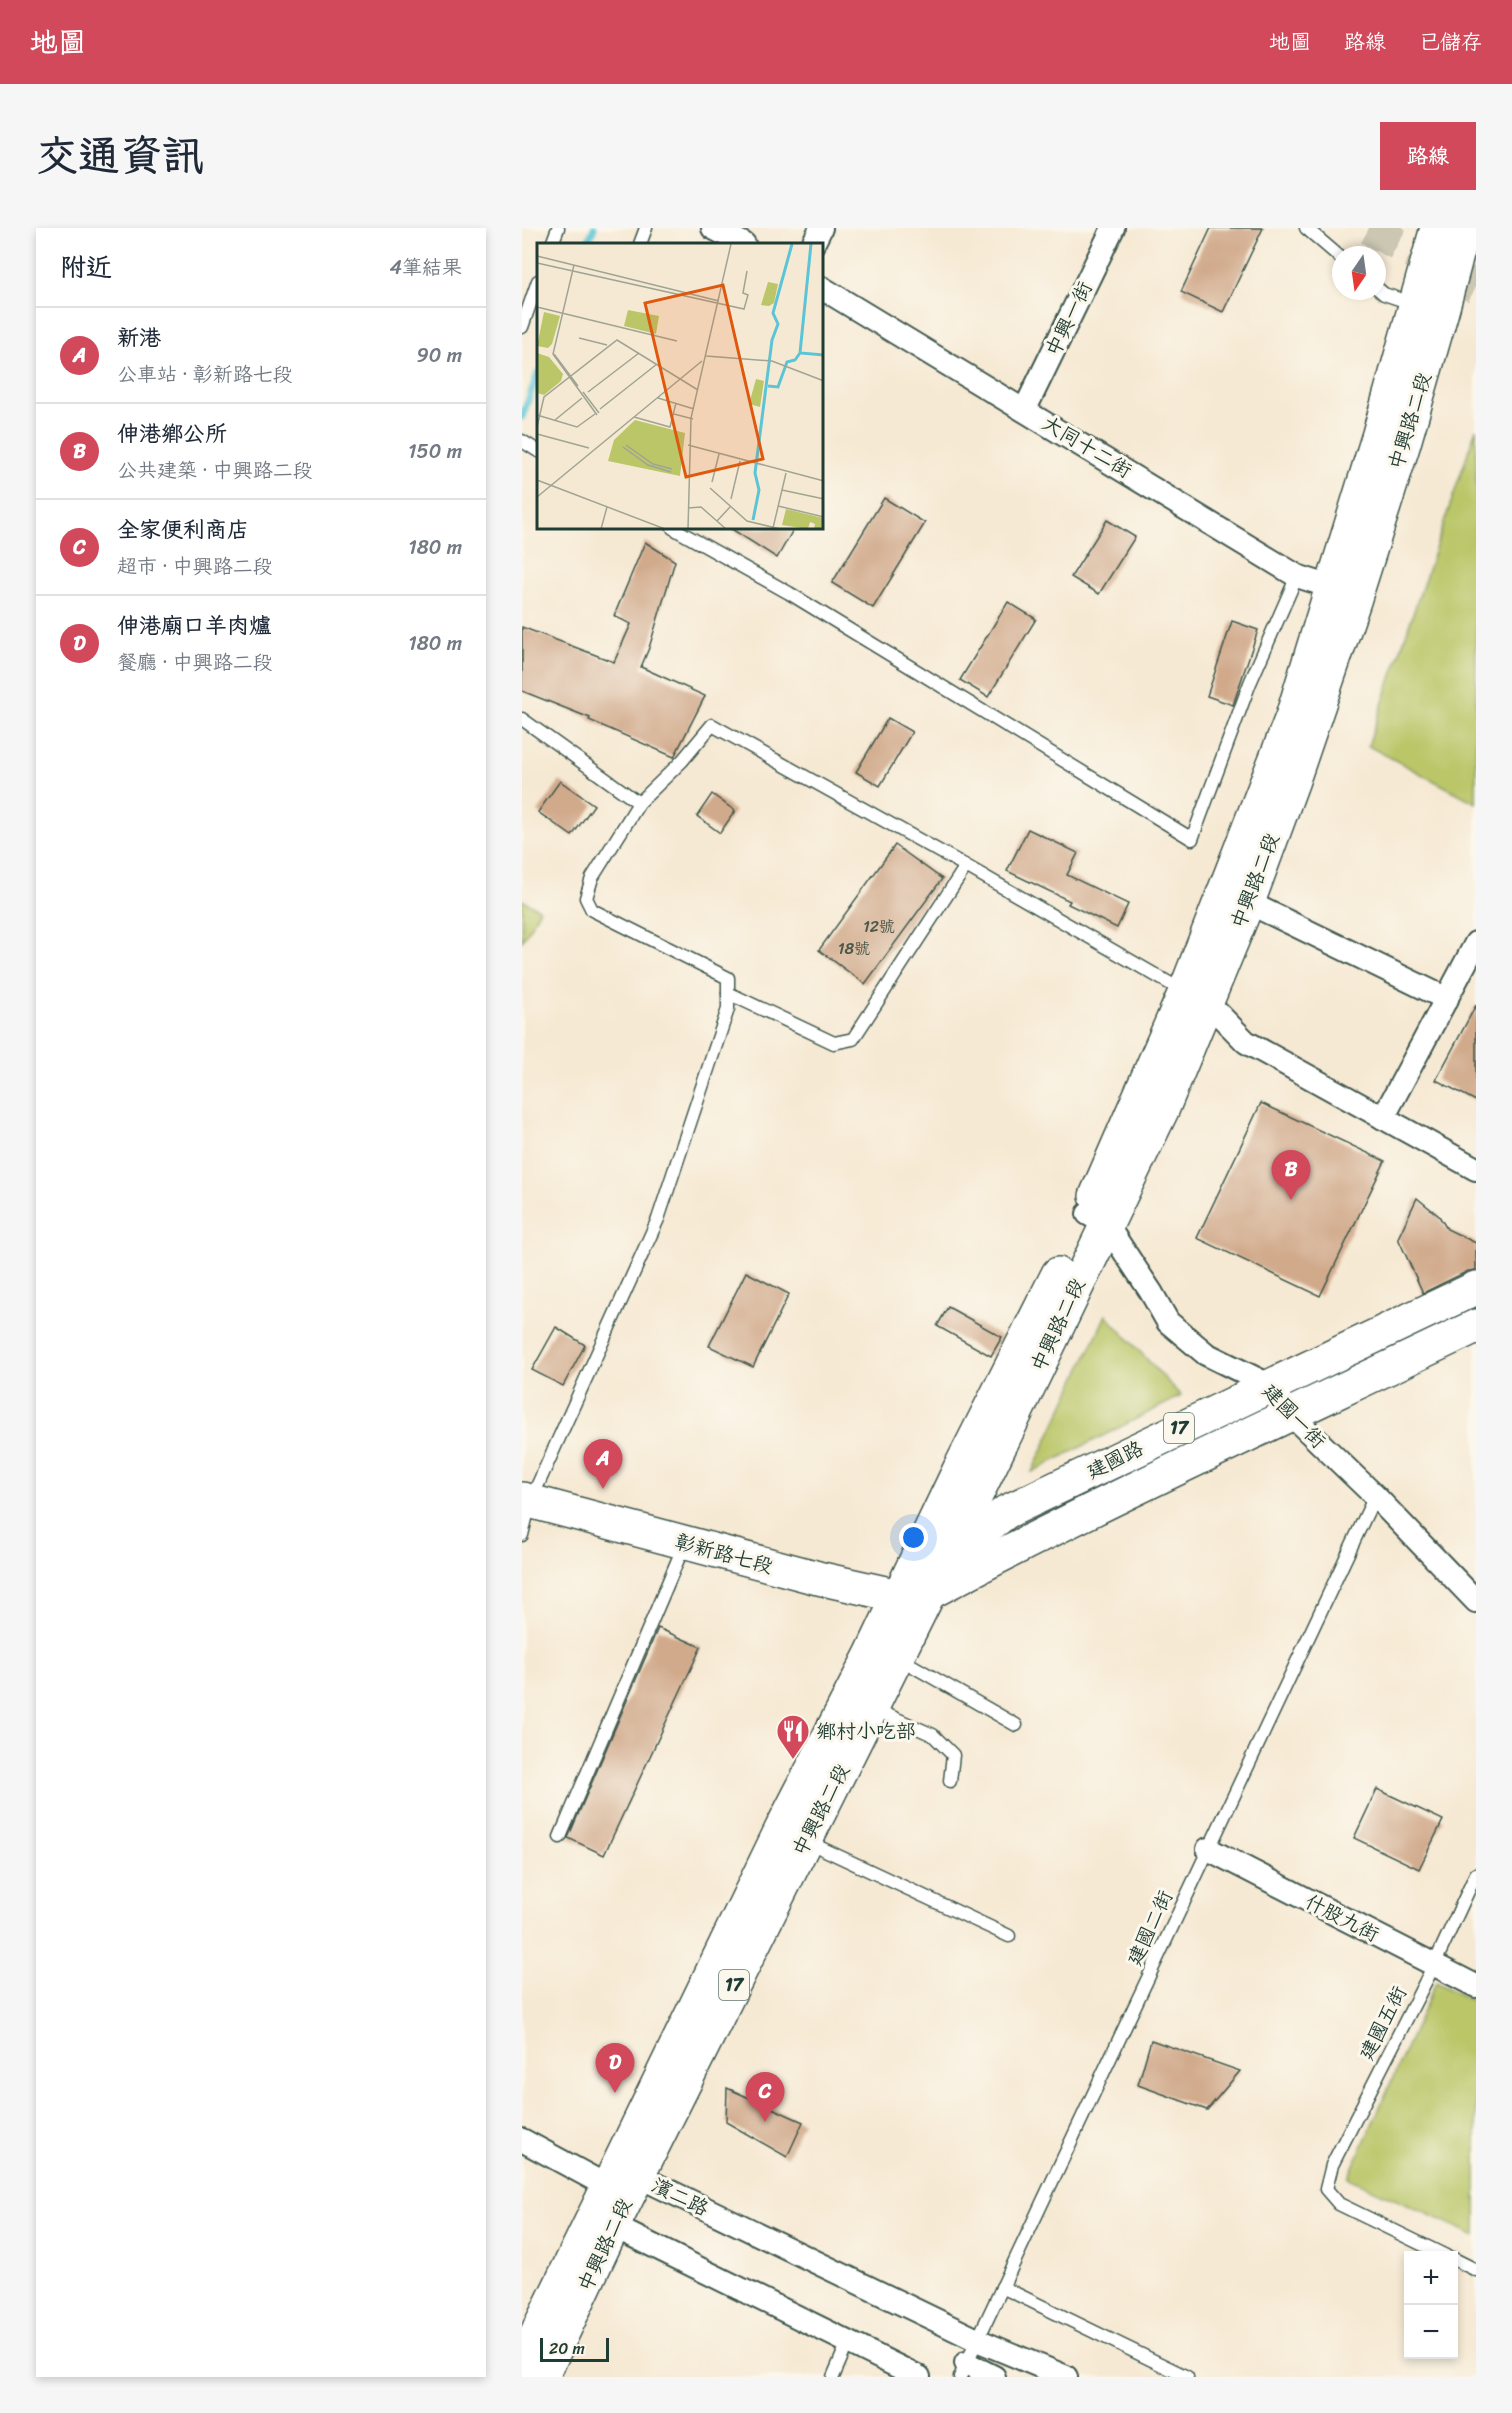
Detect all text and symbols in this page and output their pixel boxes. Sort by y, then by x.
text: 地圖 [30,18,86,67]
text: 地圖 [1269,23,1311,61]
text: 路線 [1344,23,1386,61]
text: 已儲存 [1419,23,1482,61]
text: 交通資訊 [36,119,204,193]
button: 路線 [1380,122,1476,190]
inset map [537,243,824,530]
text: 附近 [60,244,112,290]
north arrow [1332,246,1386,300]
text: 4筆結果 [390,250,462,285]
street label: 中興一街 [1036,275,1102,363]
text: 新港 [117,318,161,357]
text: A [73,338,86,373]
text: 90 m [417,338,462,373]
text: 公車站 · 彰新路七段 [117,357,293,392]
street label: 中興路二段 [1379,368,1441,474]
street label: 大同十二街 [1035,406,1139,488]
text: 伸港鄉公所 [117,414,227,453]
text: B [73,434,86,469]
text: 150 m [408,434,462,469]
text: 公共建築 · 中興路二段 [117,453,313,488]
text: 全家便利商店 [117,510,249,549]
text: C [73,530,86,565]
text: 180 m [408,530,462,565]
text: 超市 · 中興路二段 [117,549,273,584]
text: 伸港廟口羊肉爐 [117,606,271,645]
text: D [74,626,85,661]
text: 180 m [408,626,462,661]
text: 餐廳 · 中興路二段 [117,645,273,680]
street label: 中興路二段 [1221,828,1289,934]
house number: 12號 [863,912,895,941]
house number: 18號 [838,934,870,963]
pin: B [1272,1150,1310,1200]
street label: 中興路二段 [1021,1272,1095,1378]
street label: 建國一街 [1254,1375,1334,1457]
road number: 17 [1164,1413,1194,1443]
street label: 建國路 [1080,1431,1151,1489]
pin: A [584,1440,622,1489]
your location [899,1523,928,1552]
street label: 彰新路七段 [671,1524,777,1584]
restaurant icon: 鄉村小吃部 [775,1713,811,1760]
place label: 鄉村小吃部 [816,1714,916,1749]
street label: 中興路二段 [783,1758,859,1862]
street label: 建國二街 [1117,1884,1183,1972]
street label: 什股九街 [1298,1884,1386,1952]
road number: 17 [719,1970,749,2000]
street label: 建國五街 [1349,1979,1417,2067]
pin: D [596,2044,634,2093]
pin: C [746,2072,784,2122]
street label: 濱二路 [645,2168,716,2226]
street label: 中興路二段 [568,2192,642,2298]
map controls [1404,2251,1458,2359]
button: + [1404,2251,1458,2305]
button: − [1404,2305,1458,2359]
text: 20 m [549,2334,585,2363]
scale bar [540,2335,609,2362]

